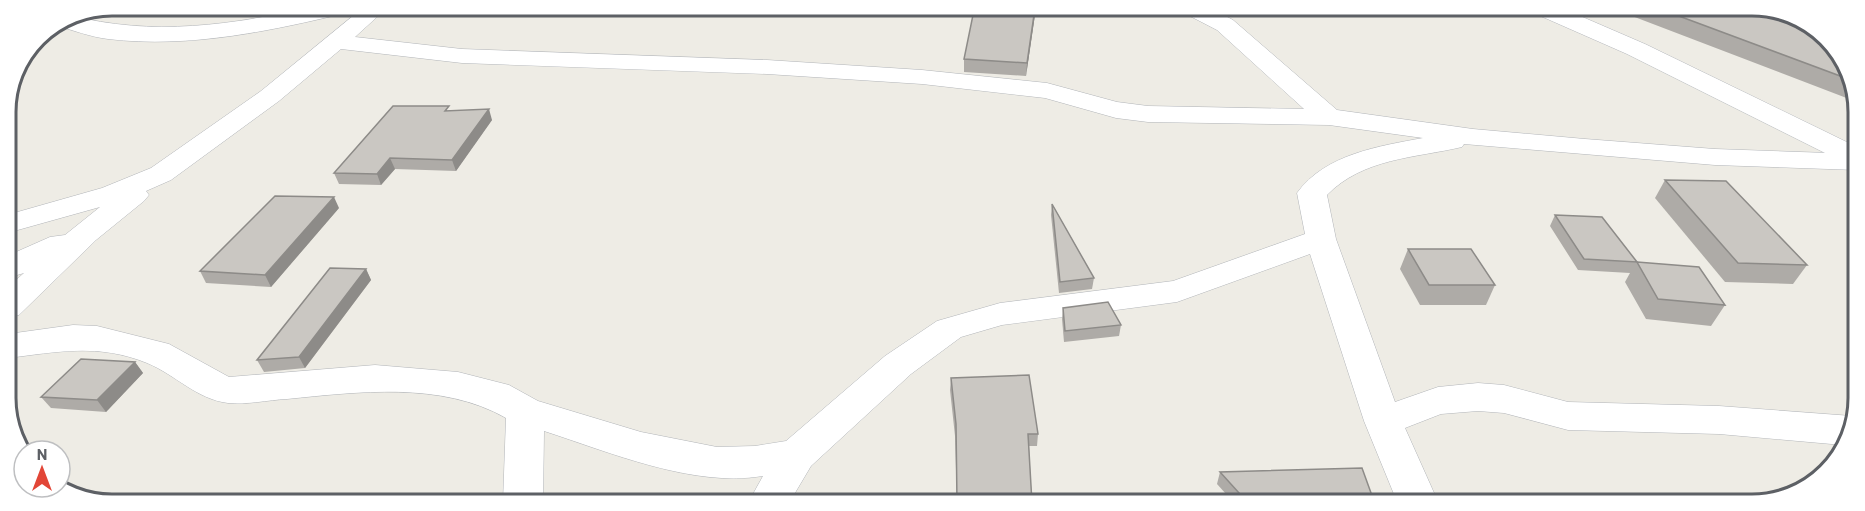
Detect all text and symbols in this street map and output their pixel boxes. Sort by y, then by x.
north arrow [12,439,72,499]
text: N [37,444,47,463]

